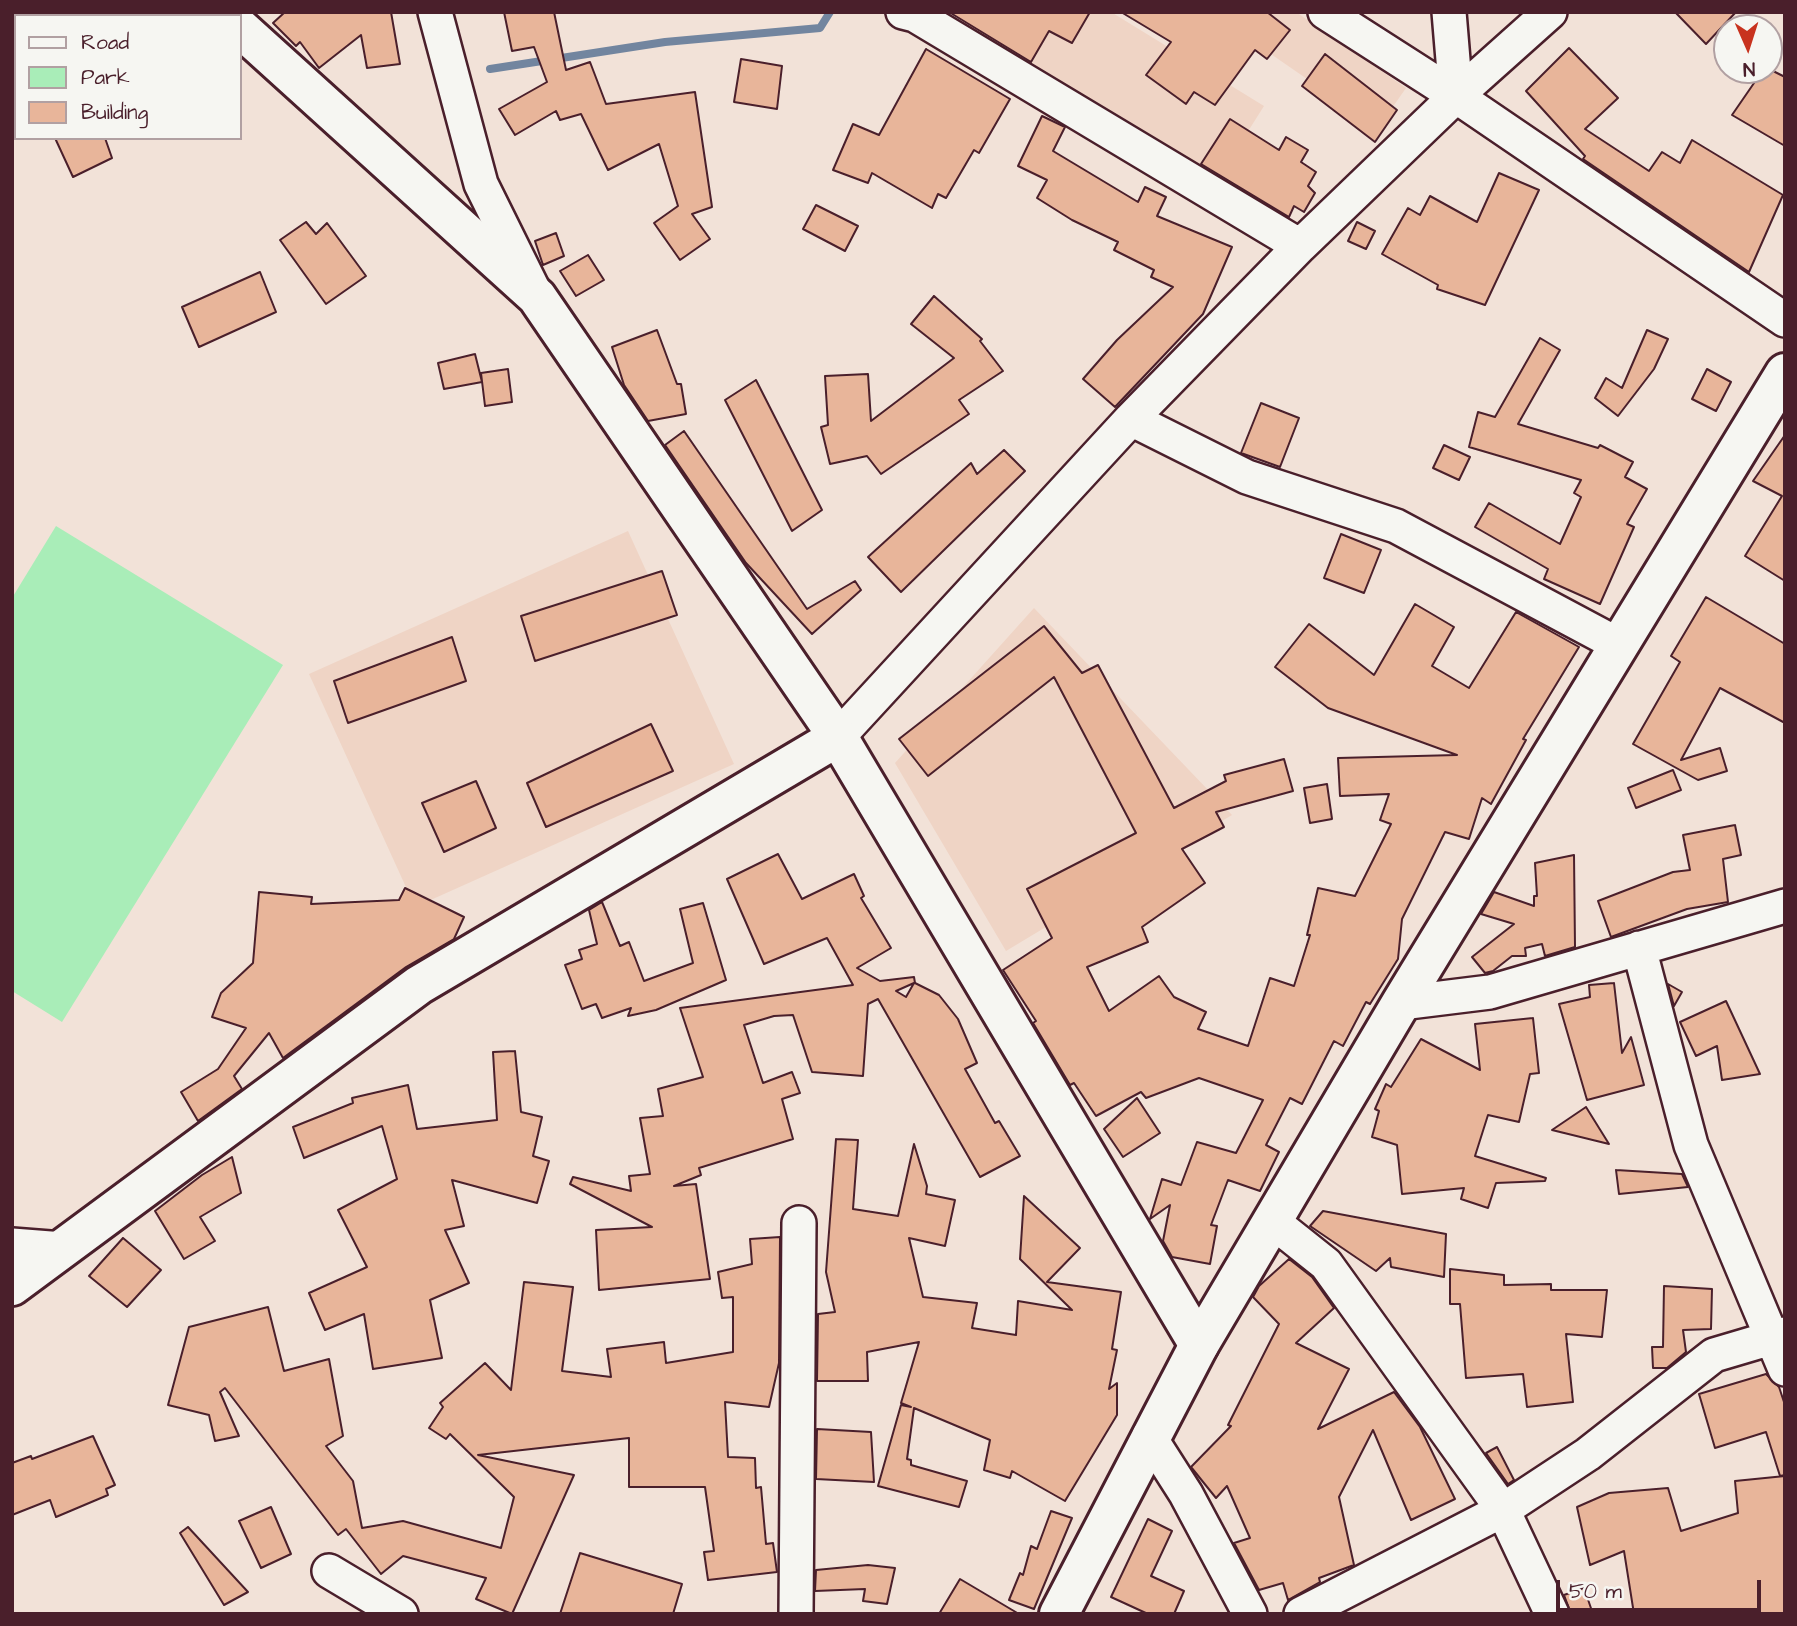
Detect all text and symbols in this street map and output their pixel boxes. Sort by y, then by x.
legend [14,14,242,140]
north arrow [1713,14,1783,84]
text: Road [81,28,129,57]
text: N [1742,55,1756,82]
text: Park [81,63,130,92]
text: Building [81,98,148,127]
scale bar [1559,1566,1764,1610]
text: 50 m [1569,1577,1622,1606]

